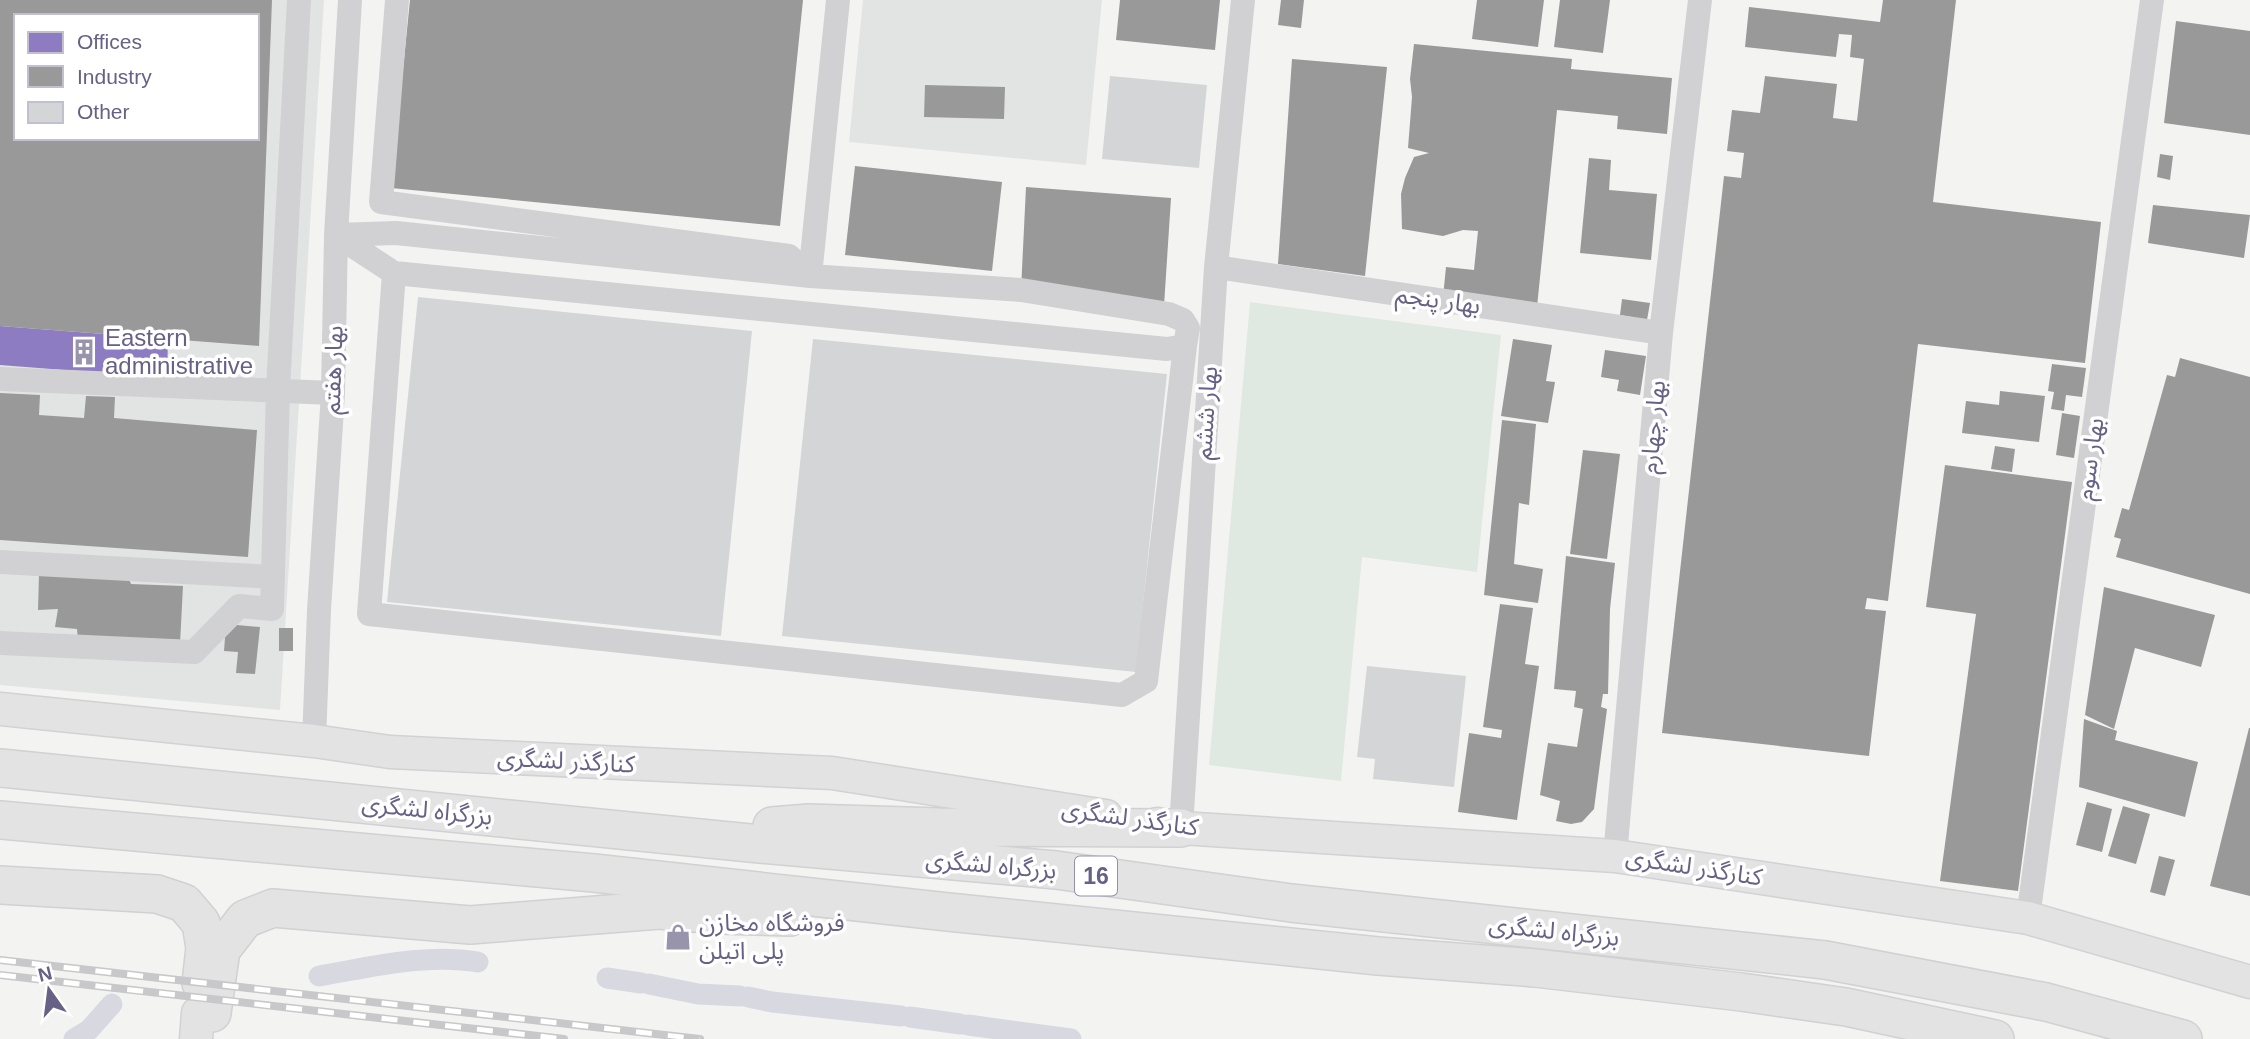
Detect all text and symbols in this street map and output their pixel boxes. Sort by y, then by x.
legend [14,14,259,140]
text: Offices [77,30,142,53]
text: Industry [77,65,152,88]
text: Other [77,100,130,123]
street label: بهار پنجم [1393,280,1482,323]
place label: Eastern administrative [105,324,253,379]
street label: بهار هفتم [317,325,352,415]
building icon: Eastern administrative [69,337,99,367]
street label: بهار ششم [1189,365,1226,461]
street label: بهار چهارم [1635,379,1675,475]
street label: بهار سوم [2070,416,2114,503]
street label: کنارگذر لشگری [497,743,637,779]
street label: بزرگراه لشگری [360,789,494,831]
street label: کنارگذر لشگری [1060,795,1201,842]
street label: کنارگذر لشگری [1624,842,1765,892]
street label: بزرگراه لشگری [924,845,1058,885]
road number: 16 [1075,856,1117,896]
place label: فروشگاه مخازن پلی اتیلن [699,909,844,966]
street label: بزرگراه لشگری [1487,910,1621,952]
shop icon: فروشگاه مخازن پلی اتیلن [663,922,693,952]
north arrow [14,955,84,1025]
text: N [36,962,54,986]

